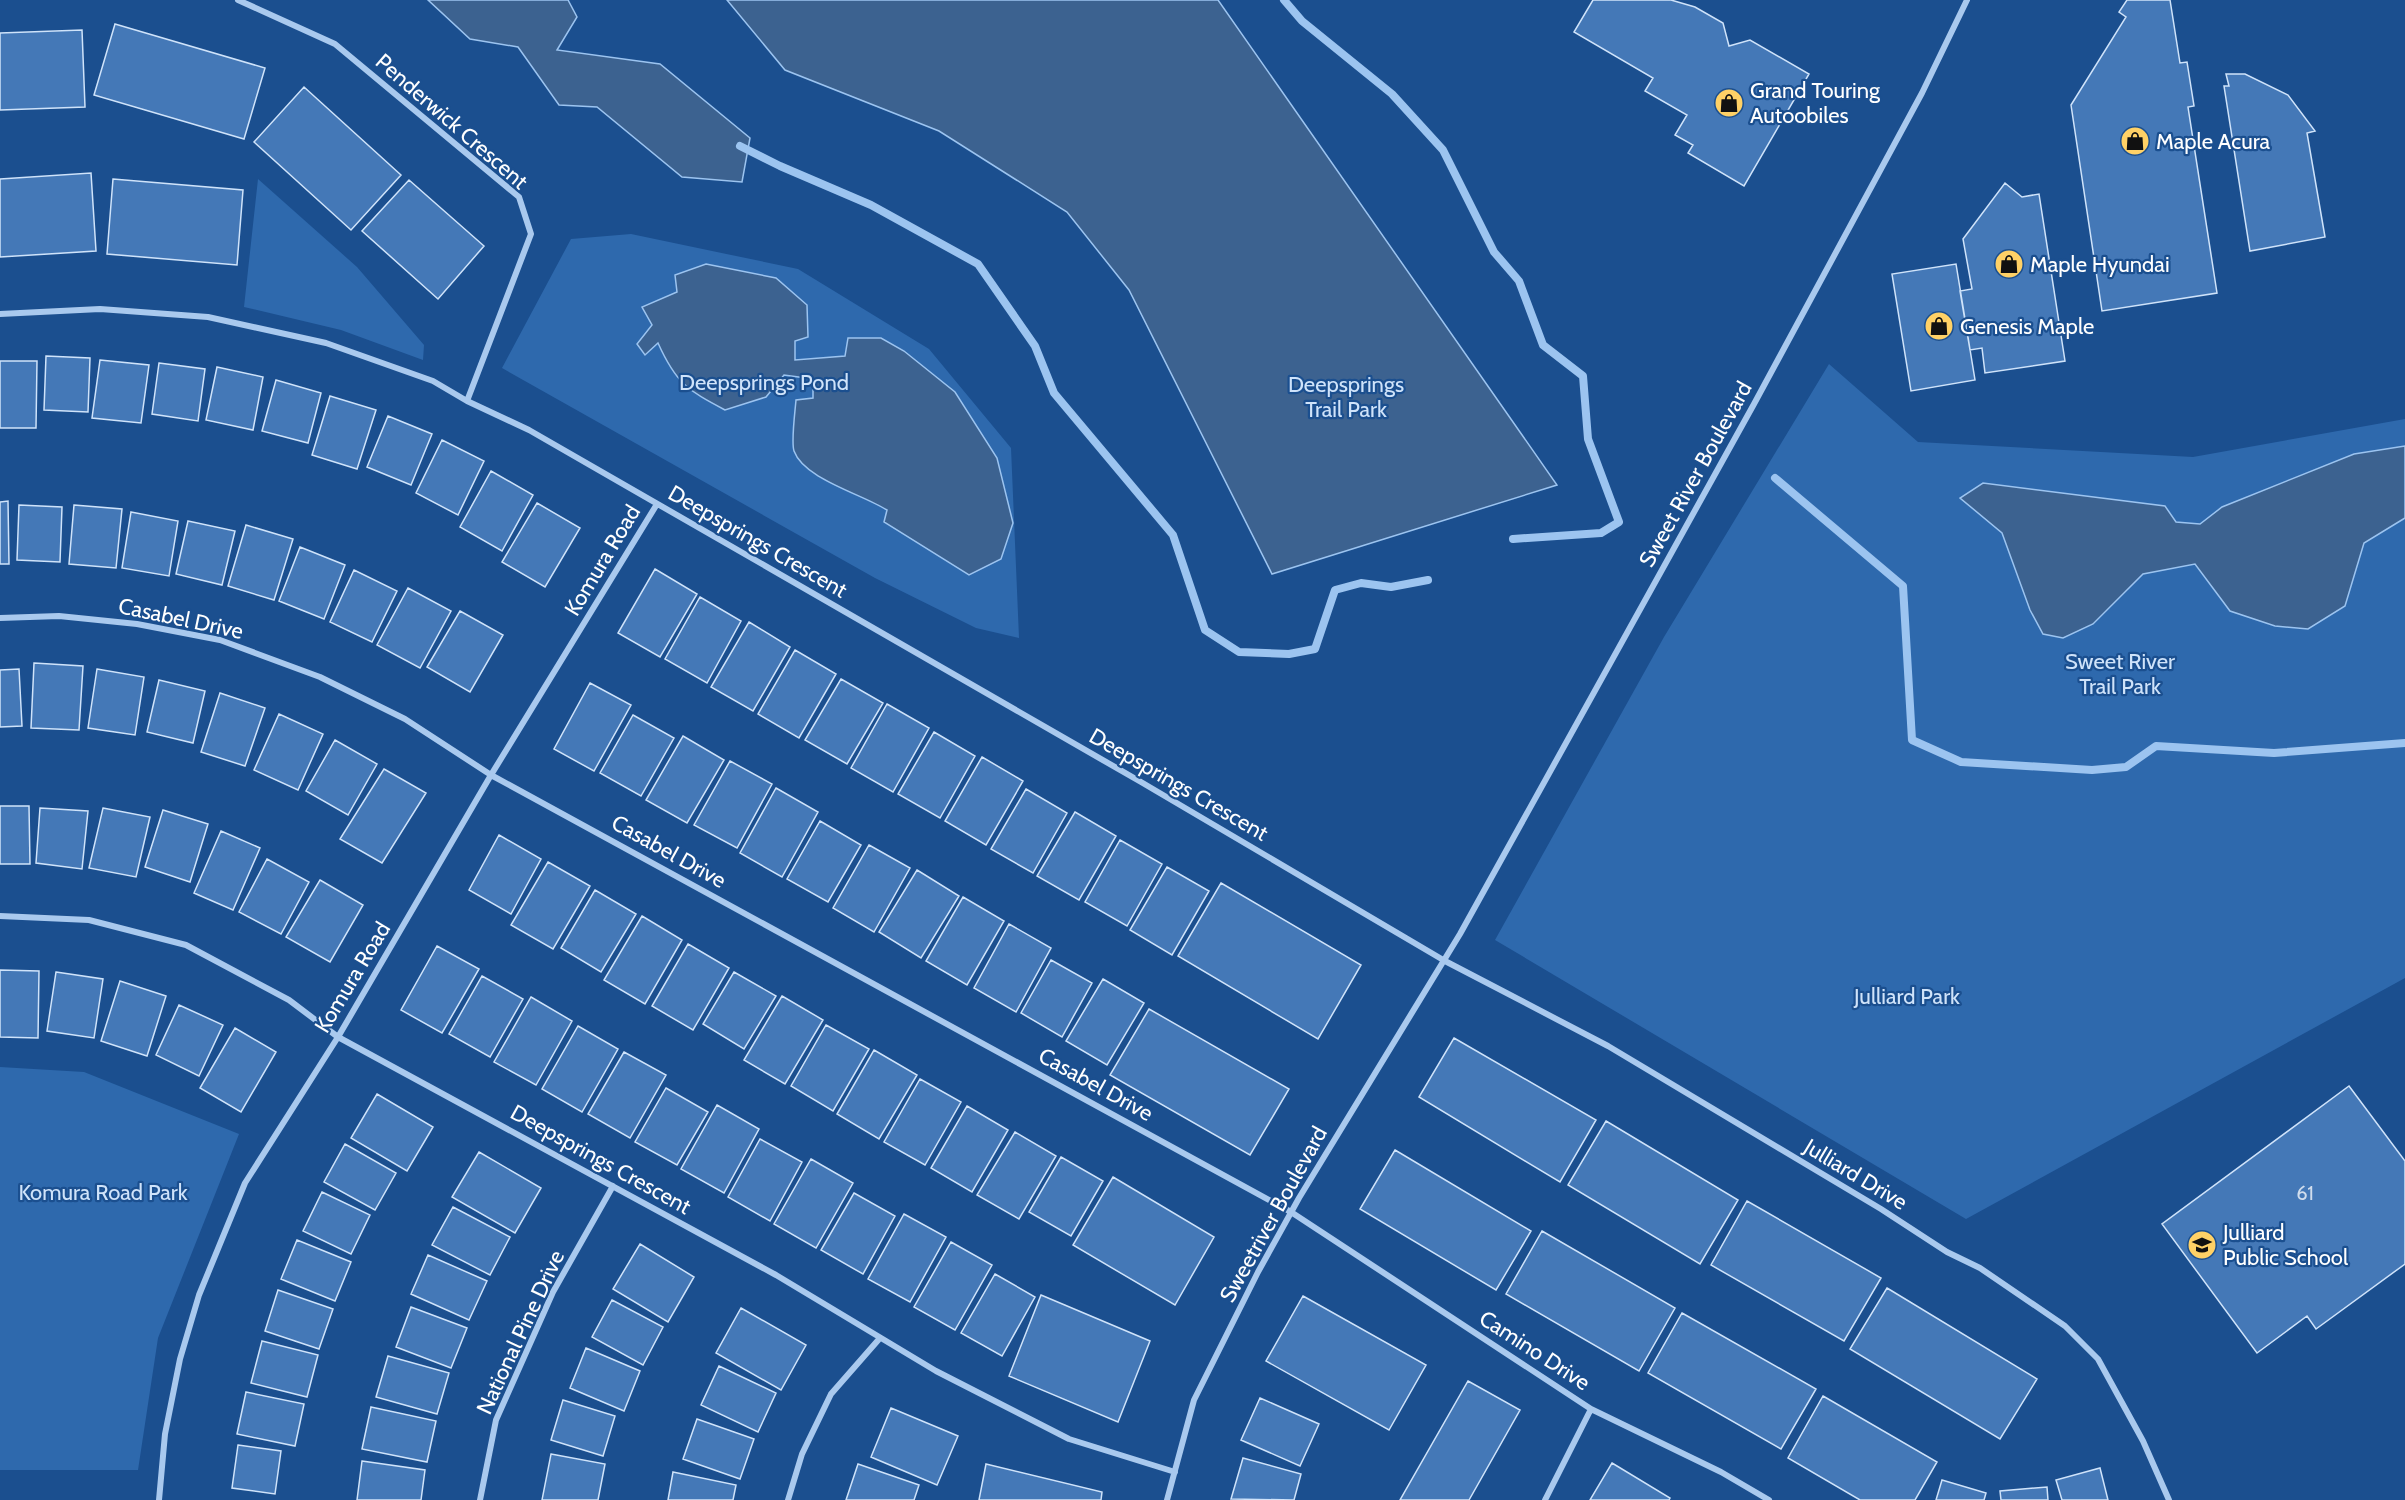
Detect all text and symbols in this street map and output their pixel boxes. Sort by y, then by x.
street label: Penderwick Crescent [370,48,534,195]
place label: Grand Touring Autoobiles [1750,77,1881,129]
shop icon: Grand Touring Autoobiles [1713,87,1745,119]
shop icon: Maple Acura [2119,125,2151,157]
place label: Maple Acura [2156,128,2270,155]
shop icon: Maple Hyundai [1993,248,2025,280]
place label: Maple Hyundai [2030,251,2170,278]
shop icon: Genesis Maple [1923,310,1955,342]
place label: Genesis Maple [1960,313,2094,340]
park label: Deepsprings Pond [679,369,849,396]
park label: Deepsprings Trail Park [1288,371,1404,423]
street label: Sweet River Boulevard [1633,377,1758,572]
street label: Deepsprings Crescent [664,479,852,604]
street label: Komura Road [559,500,646,621]
street label: Casabel Drive [116,592,246,645]
park label: Sweet River Trail Park [2065,648,2175,700]
street label: Deepsprings Crescent [1085,722,1273,847]
street label: Casabel Drive [607,809,731,894]
street label: Komura Road [309,917,396,1038]
park label: Julliard Park [1853,983,1960,1010]
street label: Casabel Drive [1034,1042,1158,1127]
street label: Deepsprings Crescent [506,1099,696,1220]
street label: Sweetriver Boulevard [1214,1122,1333,1307]
street label: Julliard Drive [1798,1133,1912,1216]
park label: Komura Road Park [18,1179,188,1206]
house number: 61 [2296,1181,2314,1205]
place label: Julliard Public School [2222,1219,2349,1271]
school or university icon: Julliard Public School [2186,1229,2218,1261]
street label: National Pine Drive [471,1246,570,1418]
street label: Camino Drive [1474,1305,1595,1396]

